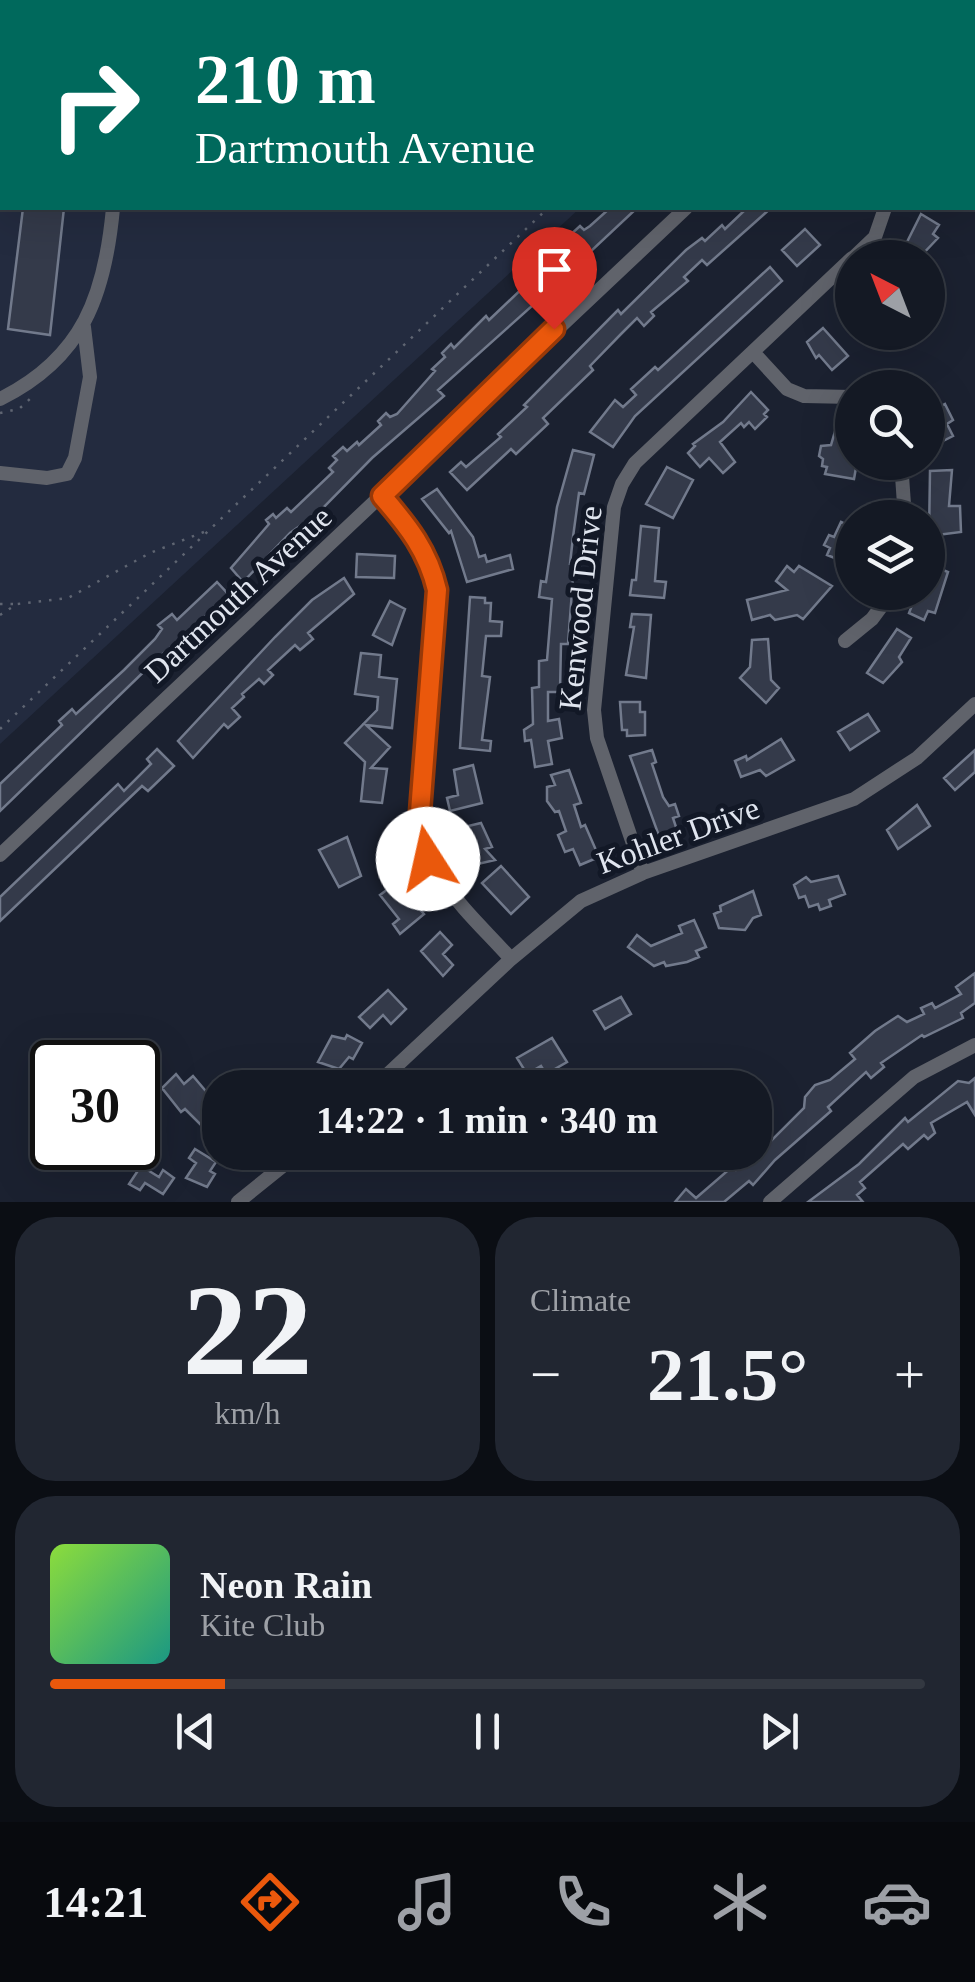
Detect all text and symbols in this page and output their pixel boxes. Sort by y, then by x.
icon: right [30,40,160,170]
text: 210 m [195,41,376,118]
text: Dartmouth Avenue [195,123,535,173]
pin [512,227,597,330]
north arrow [835,240,945,350]
map controls [835,240,945,610]
icon: arrive [527,242,582,297]
button: search [835,370,945,480]
street label: Dartmouth Avenue [137,498,339,690]
button: layers [835,500,945,610]
street label: Kenwood Drive [551,504,609,712]
street label: Kohler Drive [592,789,764,881]
position arrow [376,807,480,911]
speed limit sign: 30 [30,1040,160,1170]
text: 14:22 · 1 min · 340 m [316,1099,658,1141]
text: 22 [183,1258,313,1402]
text: Climate [530,1282,631,1318]
text: 21.5° [647,1333,808,1416]
text: − [530,1344,561,1405]
text: + [894,1344,925,1405]
text: km/h [215,1395,280,1431]
text: Neon Rain [200,1564,372,1606]
text: Kite Club [200,1607,325,1643]
icon: previous [168,1704,223,1759]
icon: pause [460,1704,515,1759]
icon: next [752,1704,807,1759]
icon: directions [235,1867,305,1937]
icon: music [392,1867,462,1937]
icon: phone [548,1867,618,1937]
icon: climate [705,1867,775,1937]
icon: car [862,1867,932,1937]
text: 14:21 [43,1877,148,1927]

